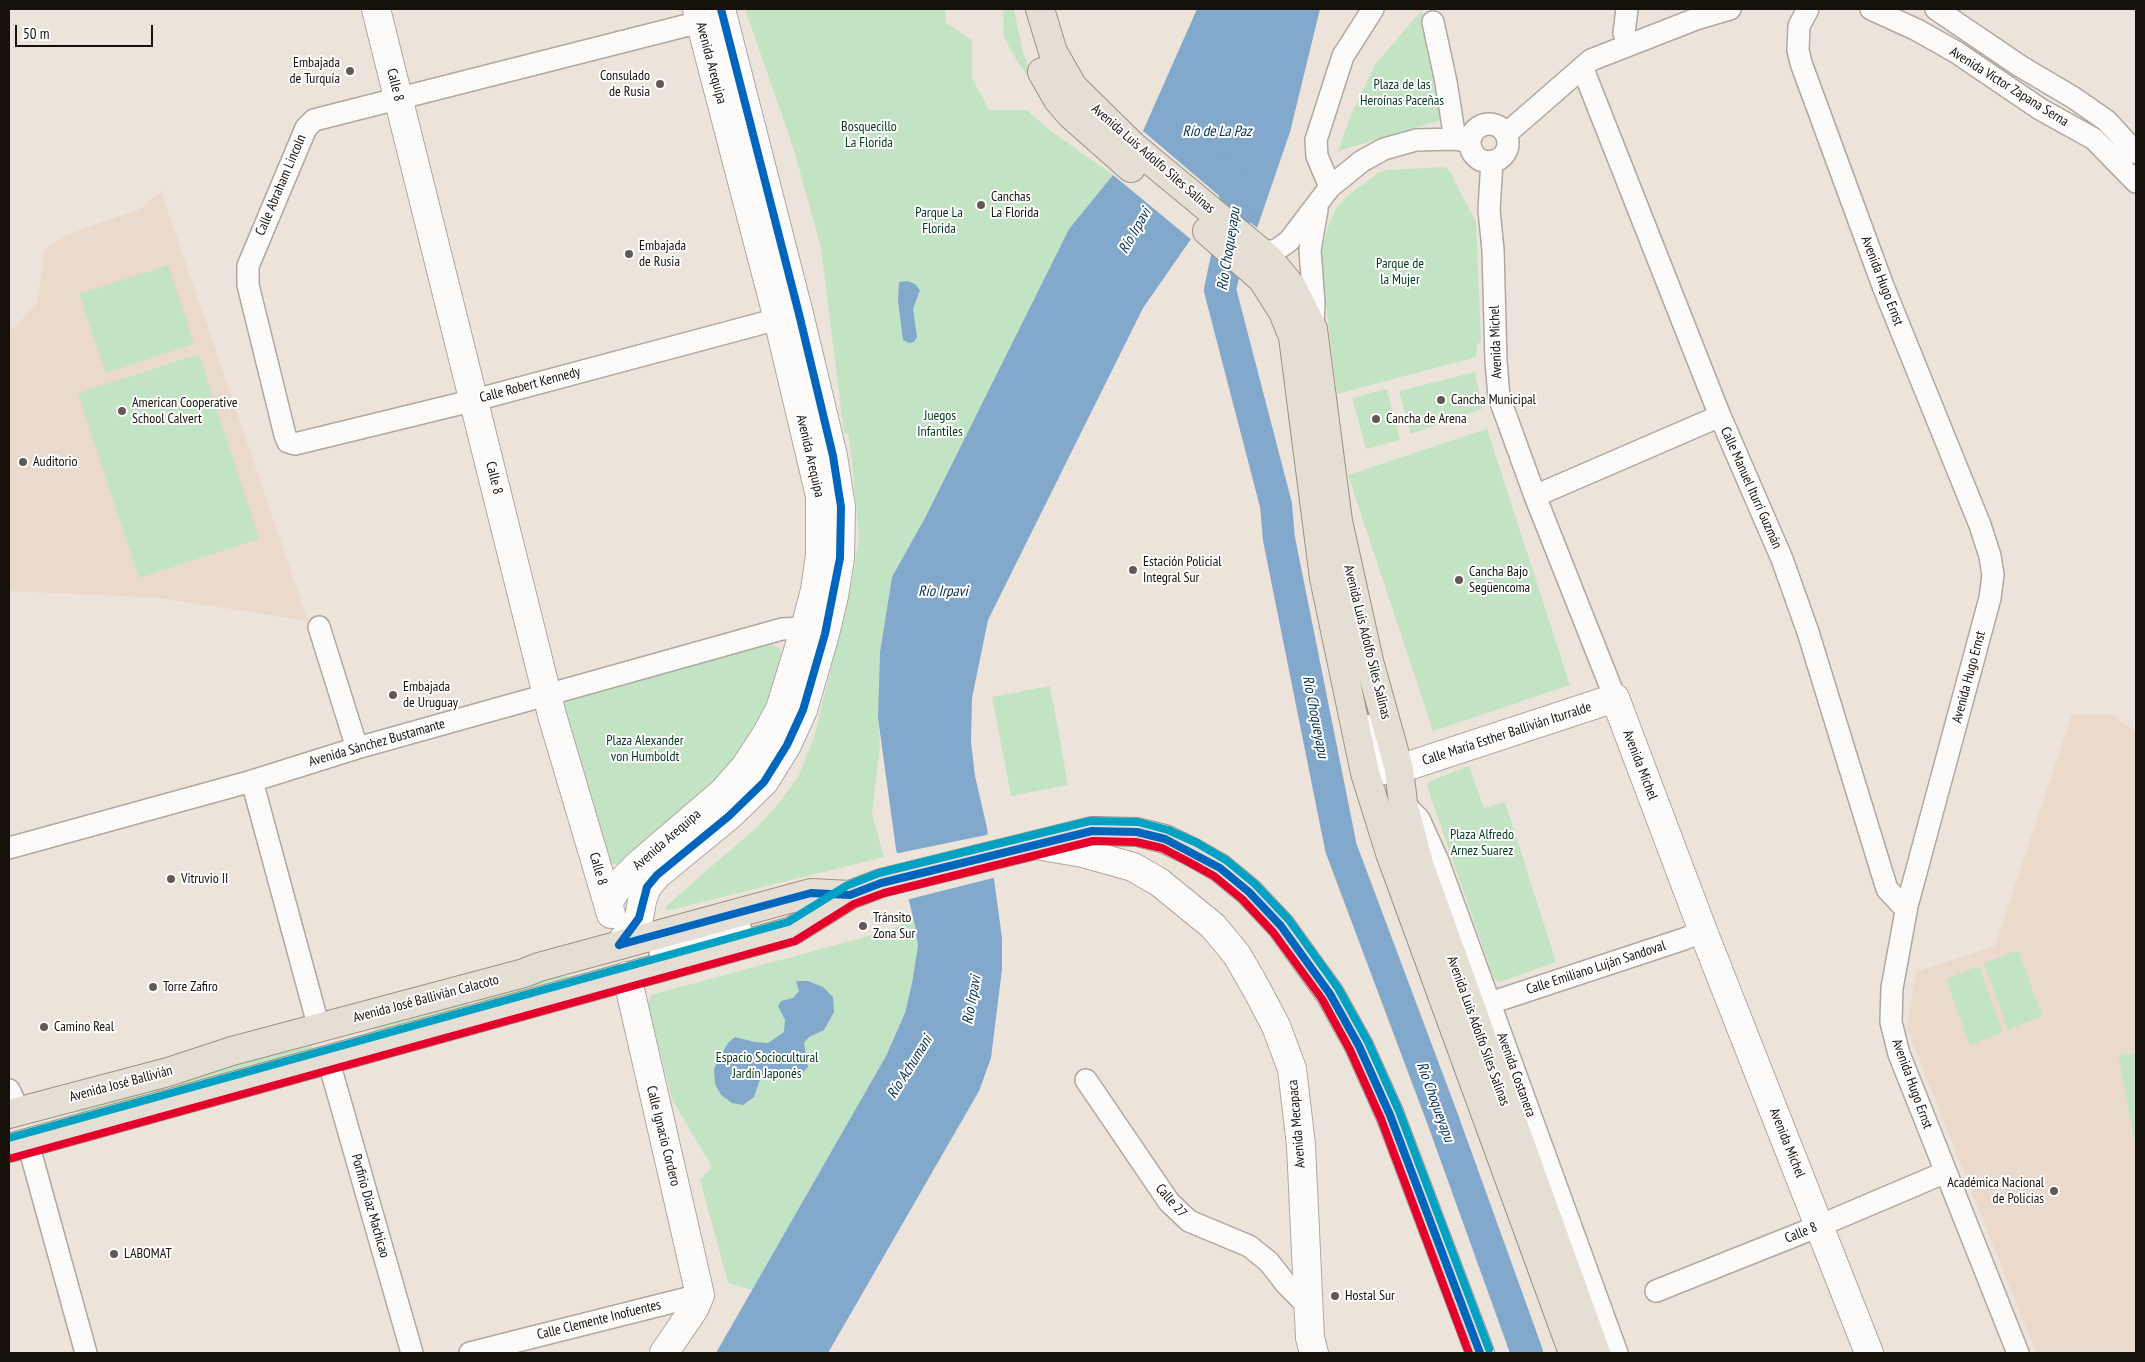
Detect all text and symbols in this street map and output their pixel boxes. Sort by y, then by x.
scale bar [18,15,155,47]
street label: Avenida Arequipa [692,20,730,106]
text: 50 m [23,24,49,43]
street label: Avenida Víctor Zapana Serna [1946,44,2072,130]
place label: Embajada de Turquía [289,55,340,88]
marker: Embajada de Turquía [344,65,356,77]
street label: Calle 8 [383,67,407,103]
place label: Consulado de Rusia [600,68,650,100]
park label: Plaza de las Heroínas Paceñas [1360,77,1444,110]
marker: Consulado de Rusia [654,78,666,90]
street label: Avenida Luis Adolfo Siles Salinas [1088,101,1218,217]
park label: Bosquecillo La Florida [841,119,897,152]
water label: Río de La Paz [1183,123,1251,141]
street label: Calle Abraham Lincoln [252,132,310,238]
place label: Canchas La Florida [991,189,1039,222]
marker: Canchas La Florida [975,199,987,211]
park label: Parque La Florida [915,205,963,238]
water label: Río Irpavi [1115,205,1155,257]
water label: Río Choqueyapu [1214,206,1244,292]
street label: Avenida Hugo Ernst [1857,234,1907,328]
place label: Embajada de Rusia [639,238,686,270]
marker: Embajada de Rusia [623,248,635,260]
park label: Parque de la Mujer [1376,256,1424,288]
street label: Avenida Michel [1486,305,1506,379]
street label: Calle Robert Kennedy [478,363,582,407]
place label: Cancha Municipal [1451,392,1536,408]
marker: Cancha Municipal [1435,394,1447,406]
place label: American Cooperative School Calvert [132,395,238,428]
marker: American Cooperative School Calvert [116,405,128,417]
park label: Juegos Infantiles [917,408,963,441]
place label: Cancha de Arena [1386,411,1466,427]
street label: Avenida Arequipa [792,413,828,499]
marker: Cancha de Arena [1370,413,1382,425]
street label: Calle Manuel Iturri Guzmán [1717,424,1785,552]
place label: Auditorio [33,454,78,470]
marker: Auditorio [17,456,29,468]
street label: Calle 8 [482,460,506,496]
place label: Estación Policial Integral Sur [1143,554,1222,586]
street label: Avenida Luis Adolfo Siles Salinas [1340,563,1394,721]
marker: Estación Policial Integral Sur [1127,564,1139,576]
place label: Cancha Bajo Següencoma [1469,564,1530,596]
marker: Cancha Bajo Següencoma [1453,574,1465,586]
water label: Río Irpavi [918,583,968,601]
street label: Avenida Hugo Ernst [1949,629,1989,725]
water label: Río Choqueyapu [1298,674,1332,760]
place label: Embajada de Uruguay [403,679,458,712]
marker: Embajada de Uruguay [387,689,399,701]
street label: Calle María Esther Ballivián Iturralde [1420,699,1594,769]
street label: Avenida Sánchez Bustamante [307,715,447,771]
street label: Avenida Michel [1619,728,1661,802]
park label: Plaza Alexander von Humboldt [606,733,684,766]
street label: Avenida Arequipa [630,806,704,874]
park label: Plaza Alfredo Arnez Suarez [1450,827,1514,860]
street label: Calle 8 [585,851,611,887]
place label: Vitruvio II [181,871,228,887]
marker: Vitruvio II [165,873,177,885]
place label: Tránsito Zona Sur [873,910,915,942]
marker: Tránsito Zona Sur [857,920,869,932]
street label: Calle Emiliano Luján Sandoval [1524,937,1668,999]
street label: Avenida Luis Adolfo Siles Salinas [1443,954,1513,1108]
street label: Avenida José Ballivián Calacoto [351,971,501,1027]
water label: Río Irpavi [959,974,985,1026]
place label: Torre Zafiro [163,979,218,995]
marker: Torre Zafiro [147,981,159,993]
place label: Camino Real [54,1019,114,1035]
marker: Camino Real [38,1021,50,1033]
street label: Avenida Costanera [1493,1030,1539,1120]
water label: Río Achumani [884,1032,936,1102]
street label: Avenida Hugo Ernst [1888,1037,1936,1131]
park label: Espacio Sociocultural Jardín Japonés [716,1050,818,1082]
water label: Río Choqueyapu [1412,1060,1458,1144]
street label: Avenida José Ballivián [68,1062,174,1106]
street label: Avenida Mecapaca [1285,1079,1309,1169]
street label: Calle Ignacio Cordero [642,1084,684,1188]
street label: Avenida Michel [1765,1106,1809,1180]
street label: Porfirio Díaz Machicao [347,1152,393,1260]
place label: Académica Nacional de Policias [1947,1175,2044,1208]
street label: Calle 27 [1152,1181,1190,1221]
marker: Académica Nacional de Policias [2048,1185,2060,1197]
street label: Calle 8 [1782,1219,1820,1247]
place label: LABOMAT [124,1246,172,1262]
marker: LABOMAT [108,1248,120,1260]
place label: Hostal Sur [1345,1288,1395,1304]
marker: Hostal Sur [1329,1290,1341,1302]
street label: Calle Clemente Inofuentes [535,1296,663,1344]

